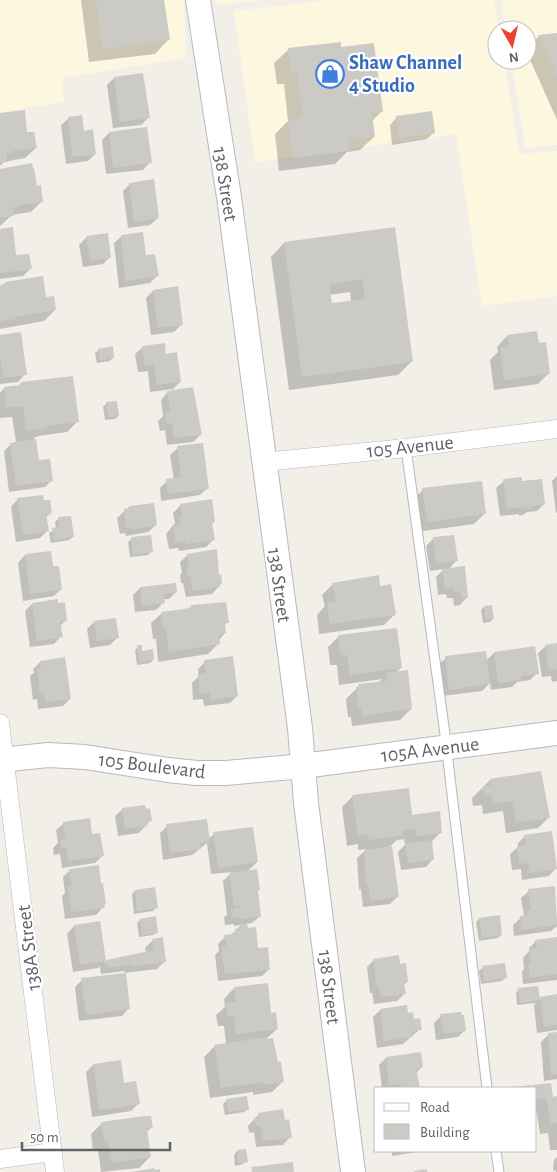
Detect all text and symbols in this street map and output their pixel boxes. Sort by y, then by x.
north arrow [487,20,537,70]
text: N [508,49,519,64]
place label: Shaw Channel 4 Studio [349,53,462,96]
shop icon: Shaw Channel 4 Studio [315,59,345,89]
street label: 138 Street [209,146,241,223]
street label: 105 Avenue [366,432,455,462]
street label: 138 Street [264,547,294,624]
street label: 105A Avenue [380,734,480,766]
street label: 105 Boulevard [97,749,207,782]
street label: 138A Street [14,903,44,992]
street label: 138 Street [315,949,344,1026]
legend [374,1087,537,1152]
text: Road [420,1100,450,1115]
scale bar [22,1120,170,1152]
text: Building [420,1125,470,1140]
text: 50 m [30,1130,59,1145]

